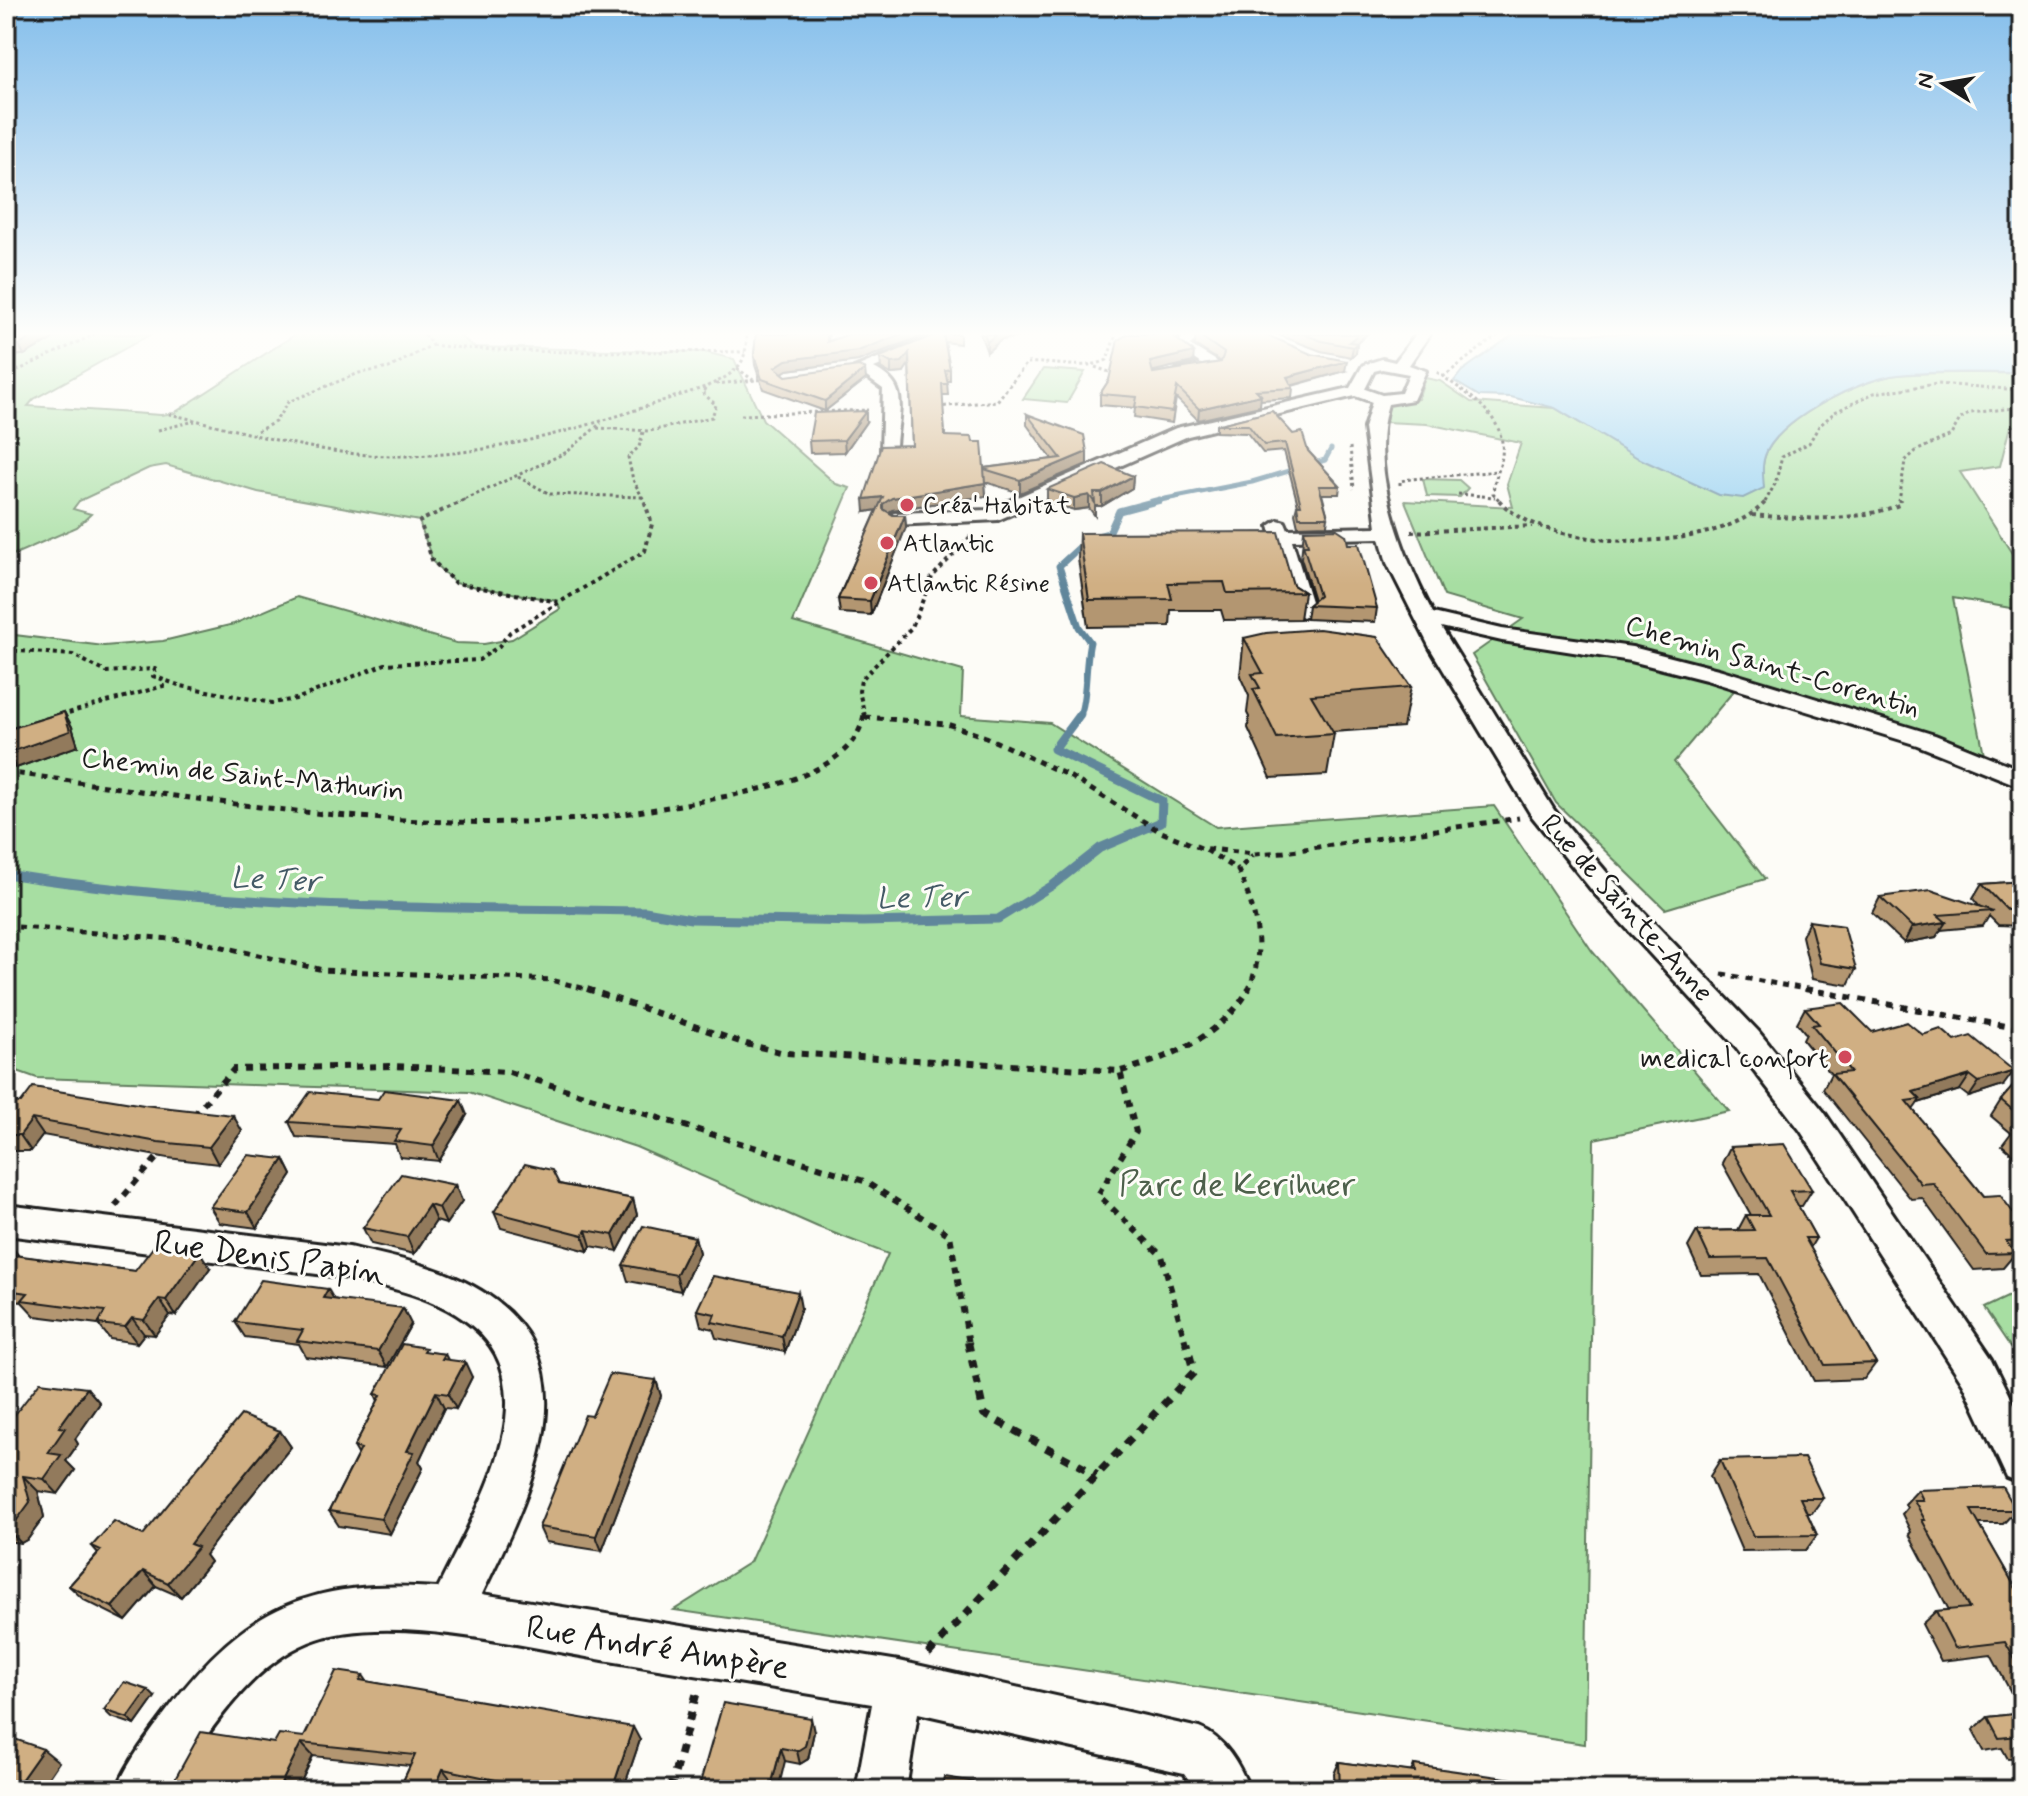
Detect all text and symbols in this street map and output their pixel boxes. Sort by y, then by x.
north arrow [1904,44,1984,124]
text: N [1911,71,1941,90]
place label: Créa' Habitat [923,491,1071,522]
marker: Créa' Habitat [898,496,916,514]
place label: Atlantic [903,529,994,560]
marker: Atlantic [878,534,896,552]
place label: Atlantic Résine [887,569,1050,600]
marker: Atlantic Résine [862,574,880,592]
street label: Chemin Saint-Corentin [1621,608,1924,727]
street label: Chemin de Saint-Mathurin [79,740,406,811]
street label: Rue de Sainte-Anne [1532,807,1721,1011]
water label: Le Ter [229,859,325,903]
water label: Le Ter [876,878,970,919]
place label: medical confort [1640,1041,1829,1080]
marker: medical confort [1836,1048,1854,1066]
park label: Parc de Kerihuer [1119,1163,1356,1208]
street label: Rue Denis Papin [151,1220,389,1297]
street label: Rue André Ampère [523,1605,792,1691]

